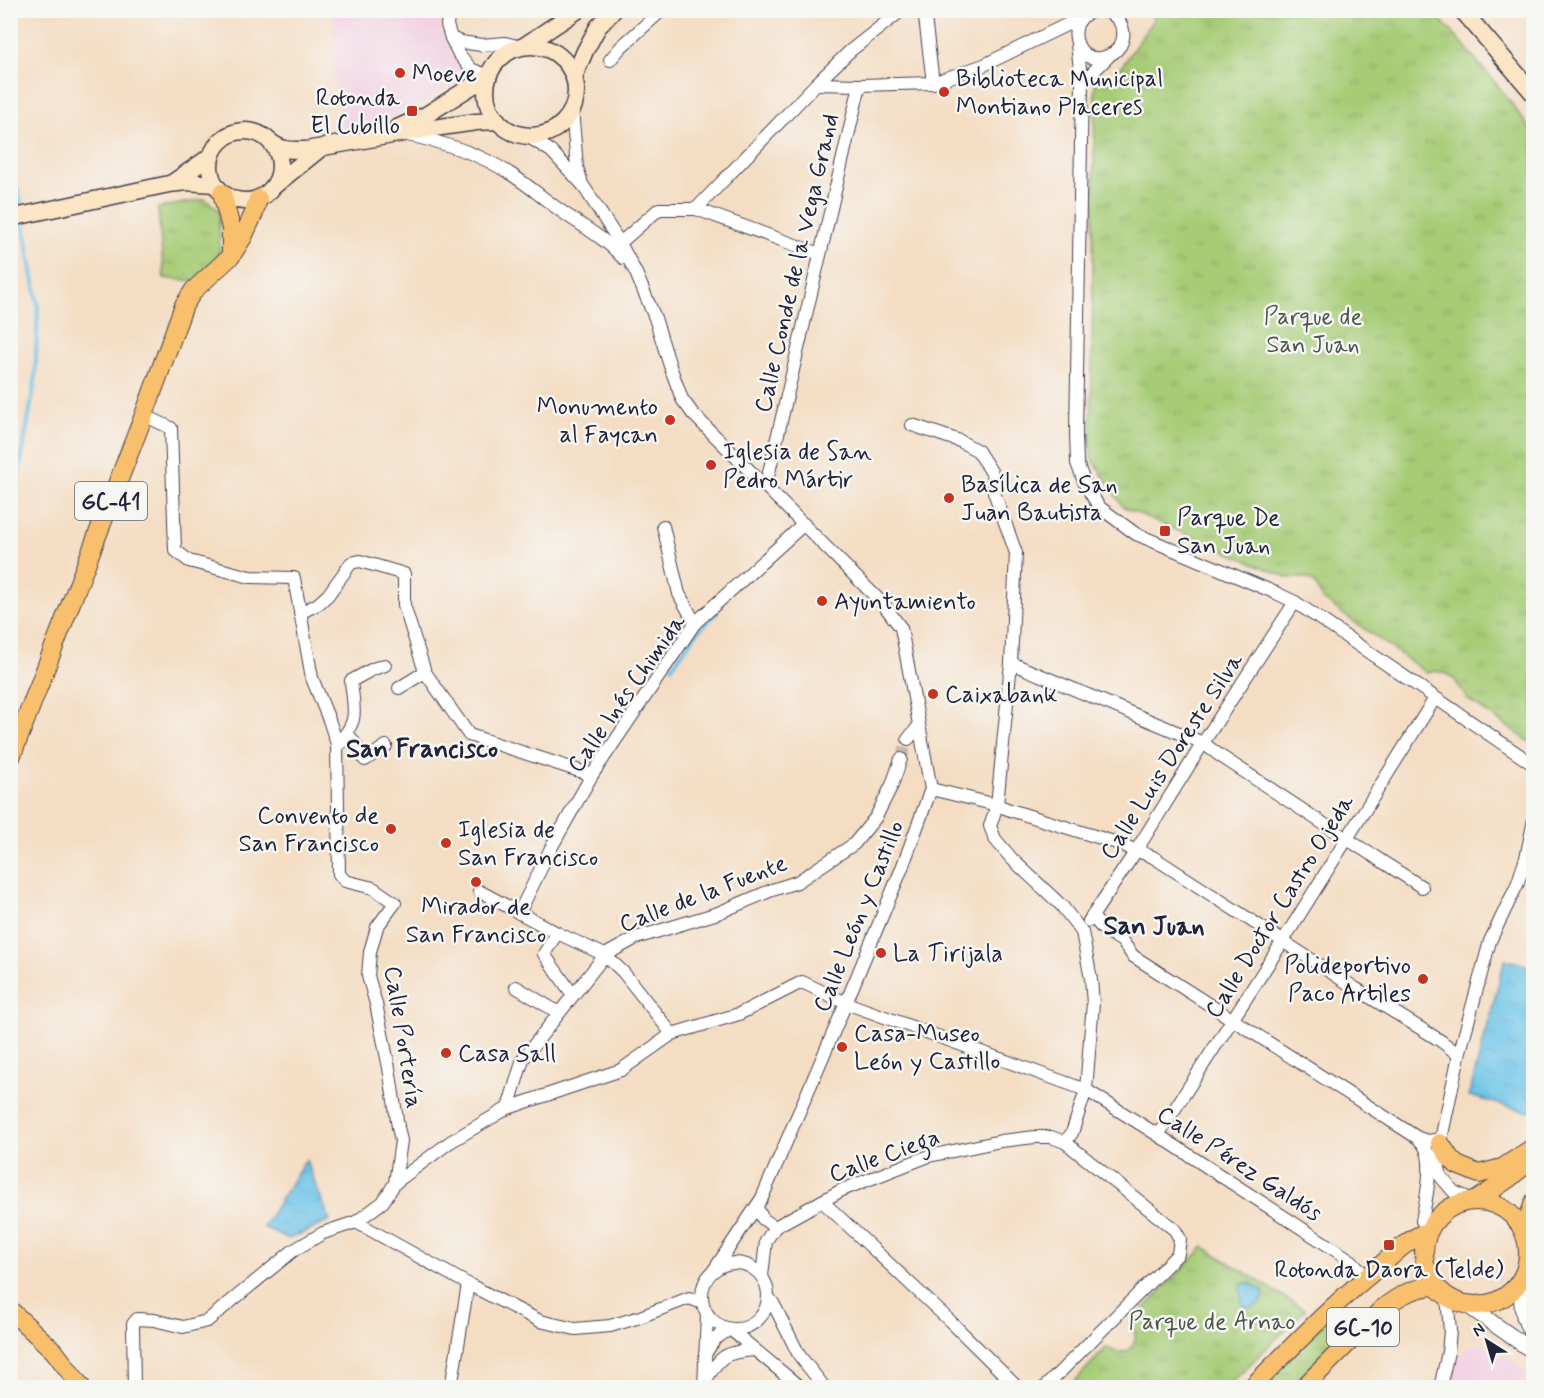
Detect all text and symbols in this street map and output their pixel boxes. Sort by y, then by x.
place label: Moeve [412,59,477,90]
place label: Biblioteca Municipal Montiano Placeres [956,64,1163,123]
marker: Moeve [393,66,407,80]
place label: Rotonda El Cubillo [310,83,401,142]
marker: Biblioteca Municipal Montiano Placeres [937,85,951,99]
marker: Rotonda El Cubillo [405,104,419,118]
street label: Calle Conde de la Vega Grand [748,111,847,416]
park label: Parque de San Juan [1264,302,1362,361]
place label: Monumento al Faycan [537,392,658,451]
marker: Monumento al Faycan [663,413,677,427]
place label: Iglesia de San Pedro Mártir [723,437,872,496]
marker: Iglesia de San Pedro Mártir [704,458,718,472]
place label: Basílica de San Juan Bautista [961,470,1118,529]
road number: GC-41 [75,482,147,520]
marker: Basílica de San Juan Bautista [942,491,956,505]
place label: Parque De San Juan [1177,503,1280,562]
marker: Parque De San Juan [1158,524,1172,538]
place label: Ayuntamiento [834,587,976,618]
marker: Ayuntamiento [815,594,829,608]
street label: Calle Inés Chimida [561,608,694,779]
street label: Calle Luis Doreste Silva [1094,647,1251,866]
place label: Caixabank [945,680,1058,711]
marker: Caixabank [926,687,940,701]
district label: San Francisco [346,733,498,767]
street label: Calle Doctor Castro Ojeda [1199,789,1362,1024]
place label: Convento de San Francisco [239,801,379,860]
place label: Iglesia de San Francisco [458,815,598,874]
street label: Calle León y Castillo [807,816,912,1017]
marker: Convento de San Francisco [384,822,398,836]
marker: Iglesia de San Francisco [439,836,453,850]
street label: Calle de la Fuente [615,848,792,941]
marker: Mirador de San Francisco [469,875,483,889]
place label: Mirador de San Francisco [406,892,546,951]
district label: San Juan [1103,910,1205,944]
place label: La Tirijala [893,939,1003,970]
marker: La Tirijala [874,946,888,960]
place label: Polideportivo Paco Artiles [1284,951,1411,1010]
street label: Calle Portería [376,964,429,1111]
marker: Polideportivo Paco Artiles [1416,972,1430,986]
place label: Casa-Museo León y Castillo [854,1019,1000,1078]
place label: Casa Sall [458,1039,556,1070]
marker: Casa-Museo León y Castillo [835,1040,849,1054]
marker: Casa Sall [439,1046,453,1060]
street label: Calle Pérez Galdós [1151,1099,1328,1229]
street label: Calle Ciega [825,1122,945,1194]
marker: Rotonda Daora (Telde) [1382,1238,1396,1252]
place label: Rotonda Daora (Telde) [1274,1255,1504,1286]
park label: Parque de Arnao [1129,1307,1295,1338]
road number: GC-10 [1327,1308,1399,1346]
north arrow [1457,1311,1517,1371]
text: N [1468,1319,1489,1342]

